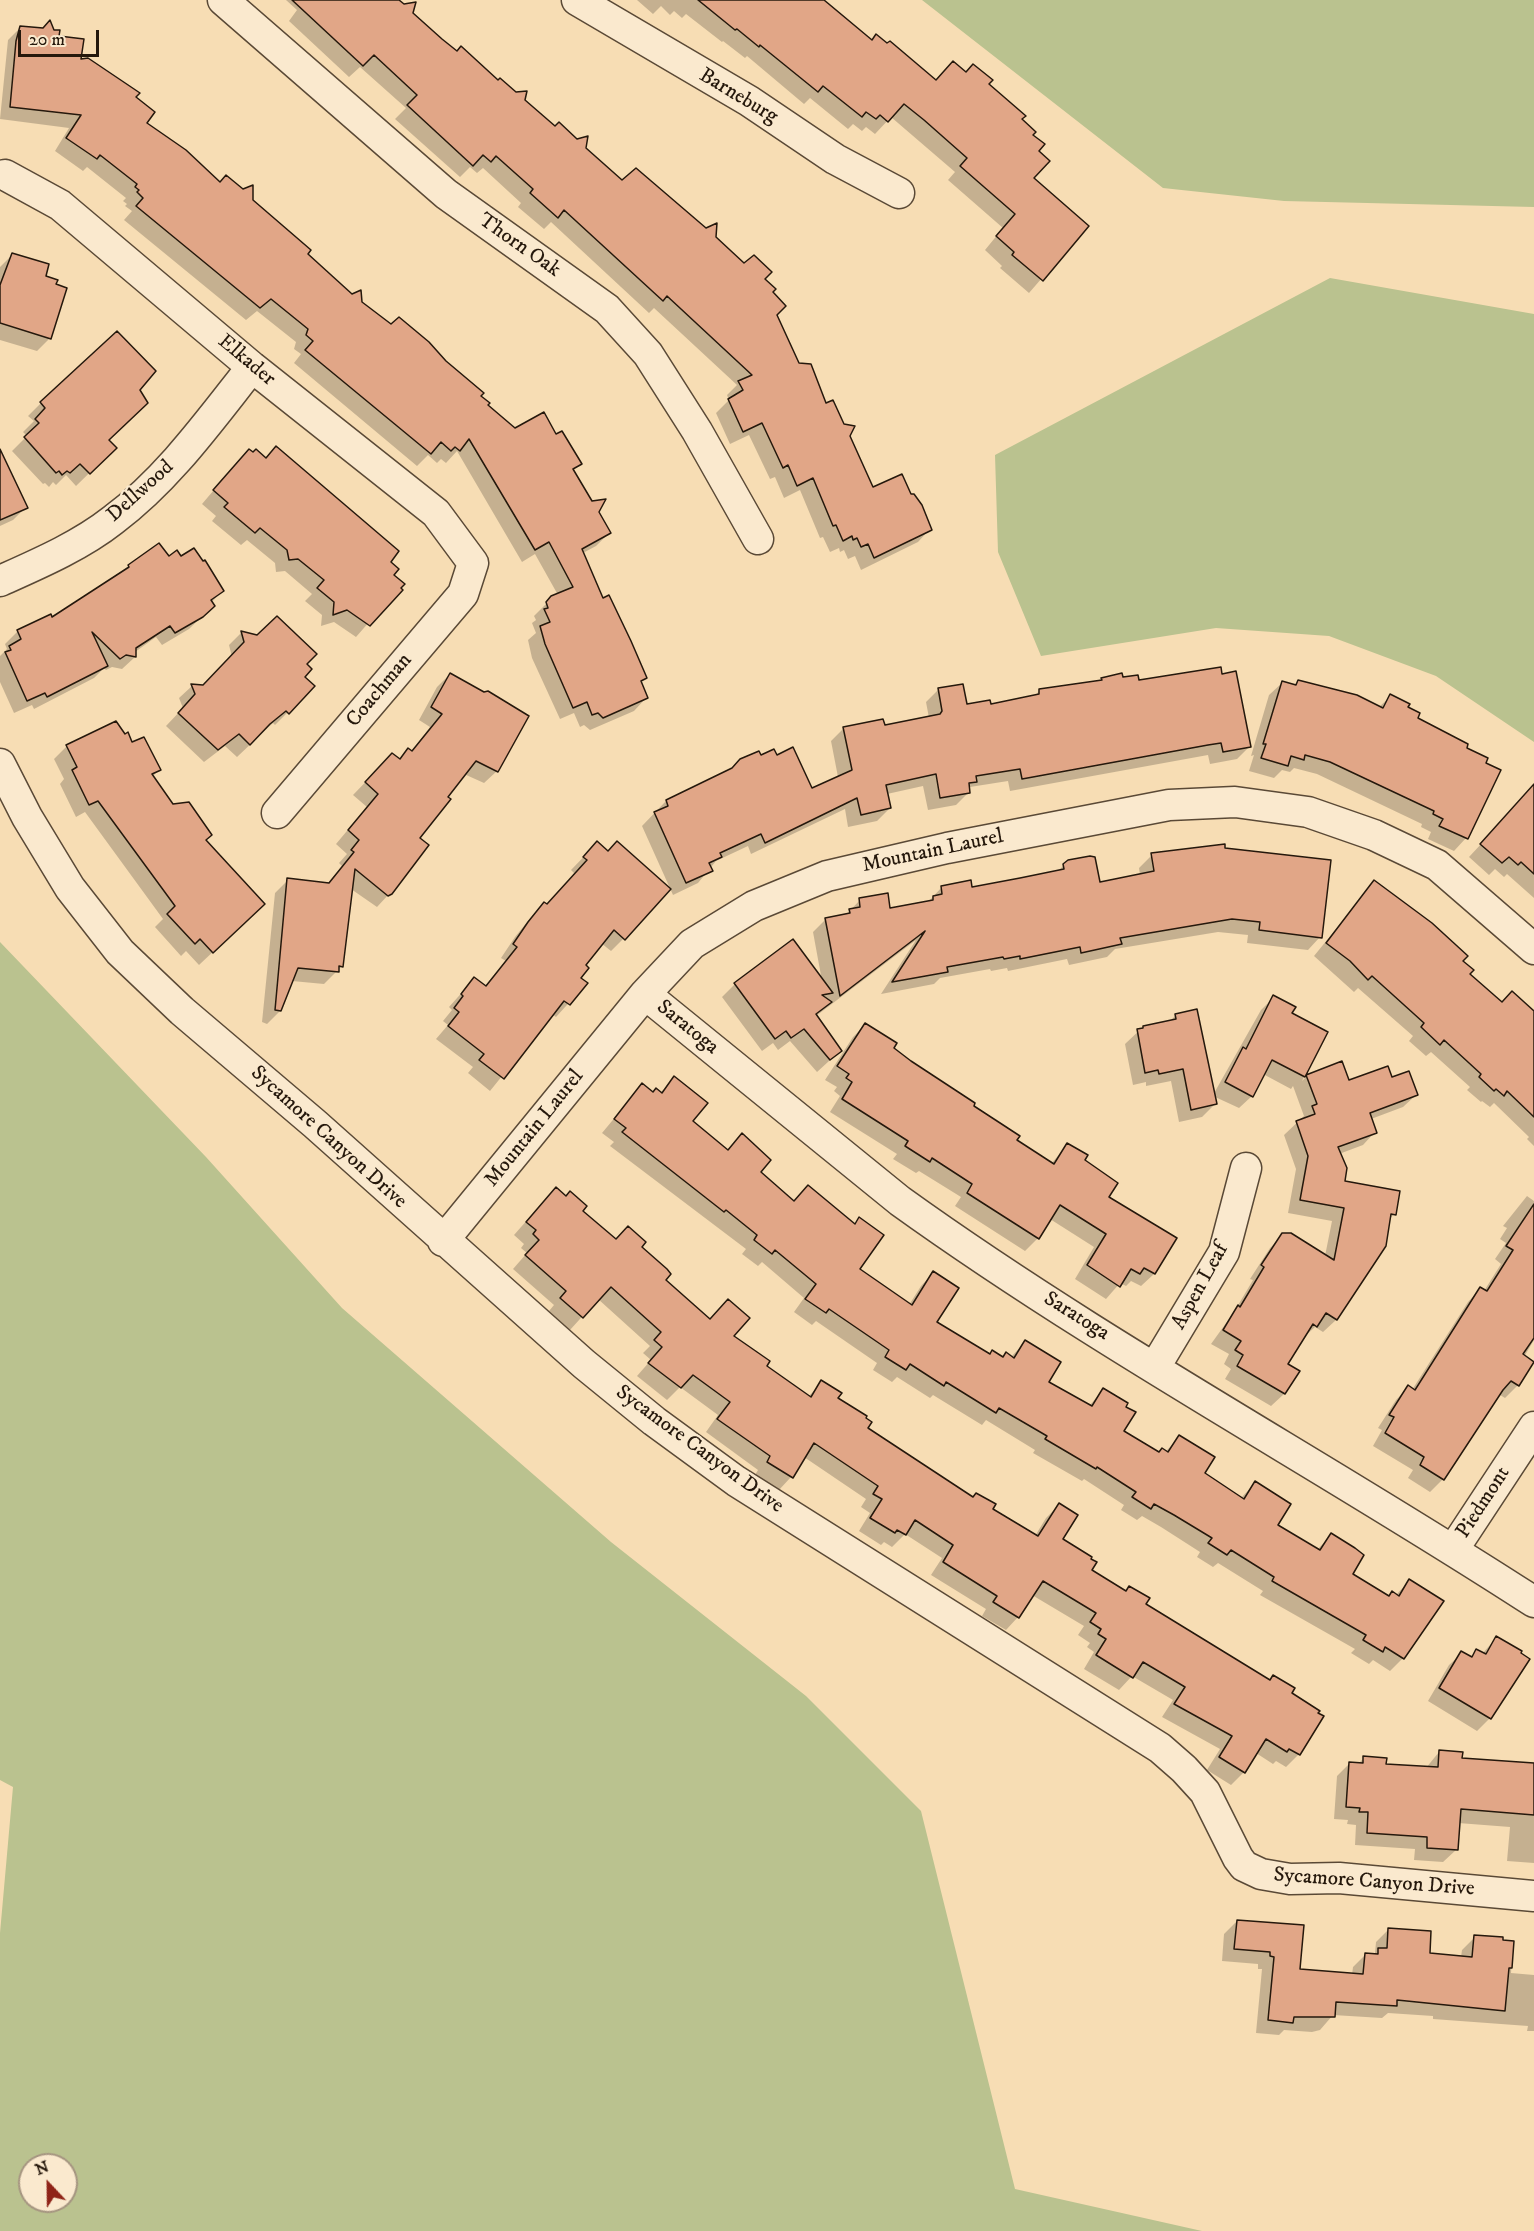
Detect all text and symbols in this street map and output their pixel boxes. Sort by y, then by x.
scale bar [21,18,102,56]
text: 20 m [29,29,65,51]
street label: Barneburg [694,64,782,130]
street label: Thorn Oak [473,209,565,283]
street label: Elkader [212,330,280,392]
street label: Dellwood [102,456,180,528]
street label: Coachman [342,649,418,733]
street label: Mountain Laurel [860,825,1006,879]
street label: Saratoga [651,995,723,1061]
street label: Sycamore Canyon Drive [245,1061,411,1215]
street label: Mountain Laurel [480,1065,590,1193]
street label: Aspen Leaf [1167,1240,1235,1334]
street label: Saratoga [1038,1287,1114,1347]
street label: Sycamore Canyon Drive [610,1381,788,1519]
street label: Piedmont [1452,1462,1516,1544]
street label: Sycamore Canyon Drive [1273,1863,1475,1903]
north arrow [18,2153,78,2213]
text: N [32,2156,52,2180]

